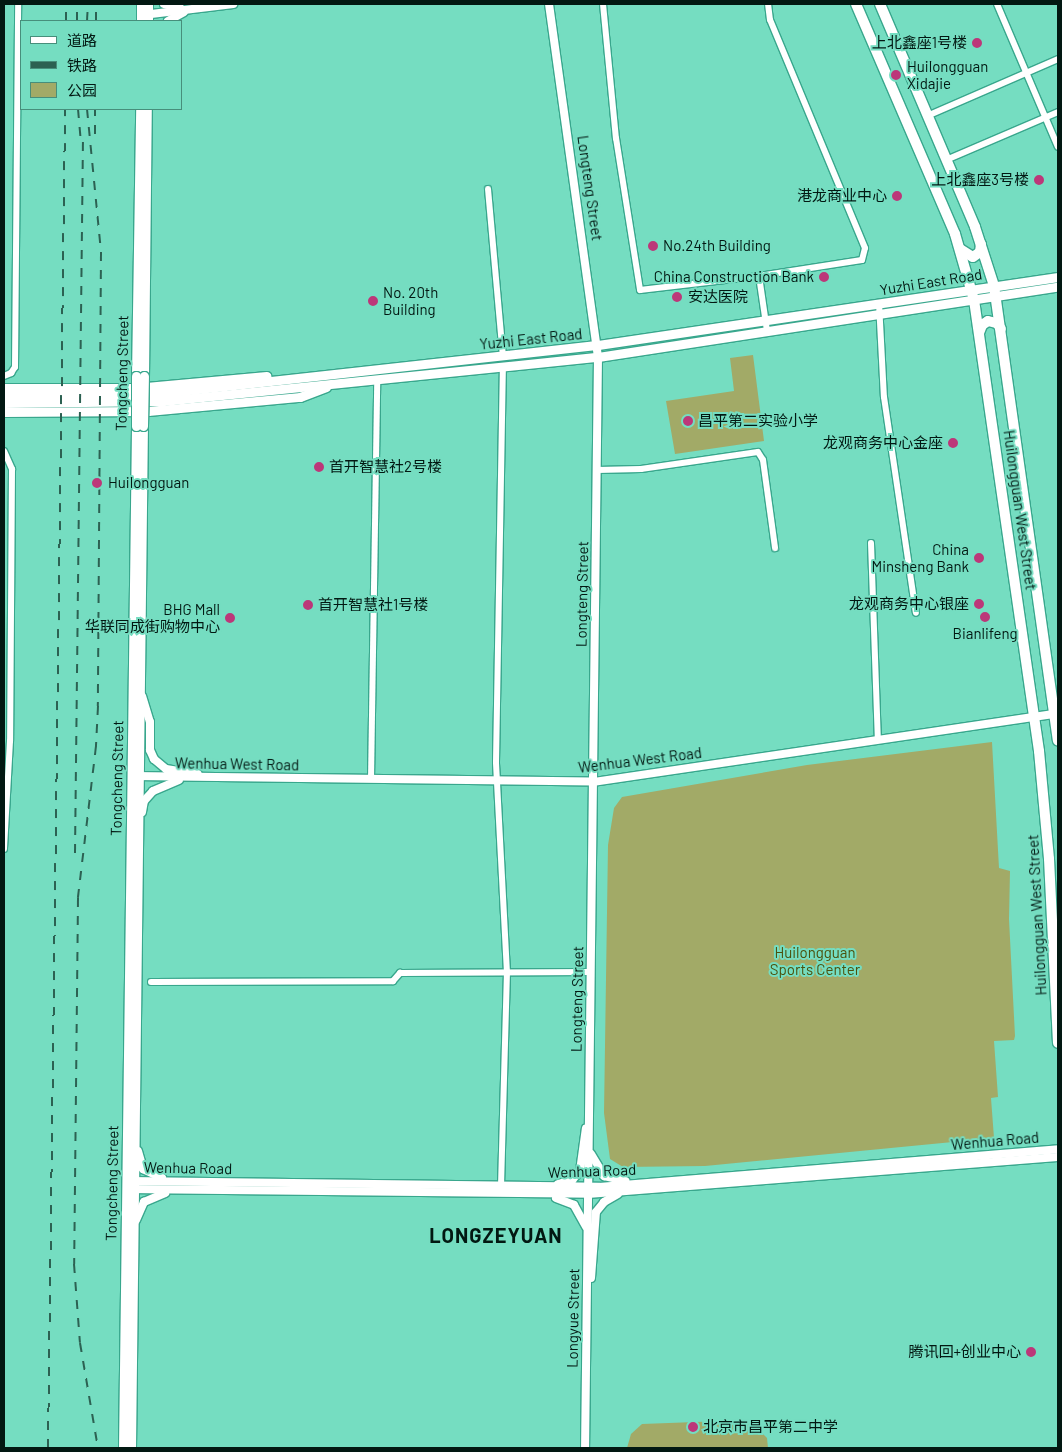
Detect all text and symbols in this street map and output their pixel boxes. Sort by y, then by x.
legend [20,20,182,110]
text: 道路 [67,31,97,49]
place label: 上北鑫座1号楼 [872,34,967,52]
marker: 上北鑫座1号楼 [971,37,983,49]
text: 铁路 [67,56,97,74]
place label: Huilongguan Xidajie [907,57,988,92]
marker: Huilongguan Xidajie [889,68,903,82]
text: 公园 [67,81,97,99]
street label: Longteng Street [574,134,606,242]
place label: 上北鑫座3号楼 [931,171,1029,189]
marker: 上北鑫座3号楼 [1033,174,1045,186]
place label: 港龙商业中心 [797,187,887,205]
marker: 港龙商业中心 [891,190,903,202]
place label: No.24th Building [663,237,771,255]
marker: No.24th Building [647,240,659,252]
street label: Yuzhi East Road [879,265,983,299]
place label: China Construction Bank [654,268,814,286]
marker: China Construction Bank [818,271,830,283]
place label: No. 20th Building [383,283,438,318]
place label: 安达医院 [688,288,748,306]
marker: 安达医院 [670,290,684,304]
marker: No. 20th Building [367,295,379,307]
street label: Tongcheng Street [112,315,132,431]
street label: Yuzhi East Road [479,325,583,353]
place label: 昌平第二实验小学 [698,412,818,430]
marker: 昌平第二实验小学 [682,415,694,427]
street label: Huilongguan West Street [1000,429,1040,591]
place label: 龙观商务中心金座 [823,434,943,452]
marker: 龙观商务中心金座 [947,437,959,449]
place label: 首开智慧社2号楼 [329,458,442,476]
marker: 首开智慧社2号楼 [313,461,325,473]
place label: Huilongguan [108,474,189,492]
marker: Huilongguan [90,476,104,490]
place label: China Minsheng Bank [872,540,969,575]
street label: Longteng Street [572,541,592,647]
marker: China Minsheng Bank [973,552,985,564]
place label: 龙观商务中心银座 [849,595,969,613]
place label: 首开智慧社1号楼 [318,596,428,614]
marker: 龙观商务中心银座 [973,598,985,610]
marker: 首开智慧社1号楼 [302,599,314,611]
place label: BHG Mall 华联同成街购物中心 [85,600,220,635]
marker: Bianlifeng [979,611,991,623]
marker: BHG Mall 华联同成街购物中心 [224,612,236,624]
place label: Bianlifeng [953,625,1017,643]
street label: Tongcheng Street [107,720,127,836]
street label: Wenhua West Road [577,743,703,777]
street label: Wenhua West Road [175,754,299,774]
street label: Huilongguan West Street [1024,834,1050,996]
park label: Huilongguan Sports Center [770,943,860,978]
street label: Longteng Street [567,946,587,1052]
street label: Tongcheng Street [102,1125,122,1241]
street label: Wenhua Road [950,1128,1040,1154]
street label: Wenhua Road [144,1158,232,1178]
street label: Wenhua Road [547,1160,637,1182]
district label: LONGZEYUAN [428,1223,564,1247]
street label: Longyue Street [563,1268,583,1368]
place label: 腾讯回+创业中心 [909,1343,1021,1361]
marker: 腾讯回+创业中心 [1025,1346,1037,1358]
place label: 北京市昌平第二中学 [703,1418,838,1436]
marker: 北京市昌平第二中学 [687,1421,699,1433]

